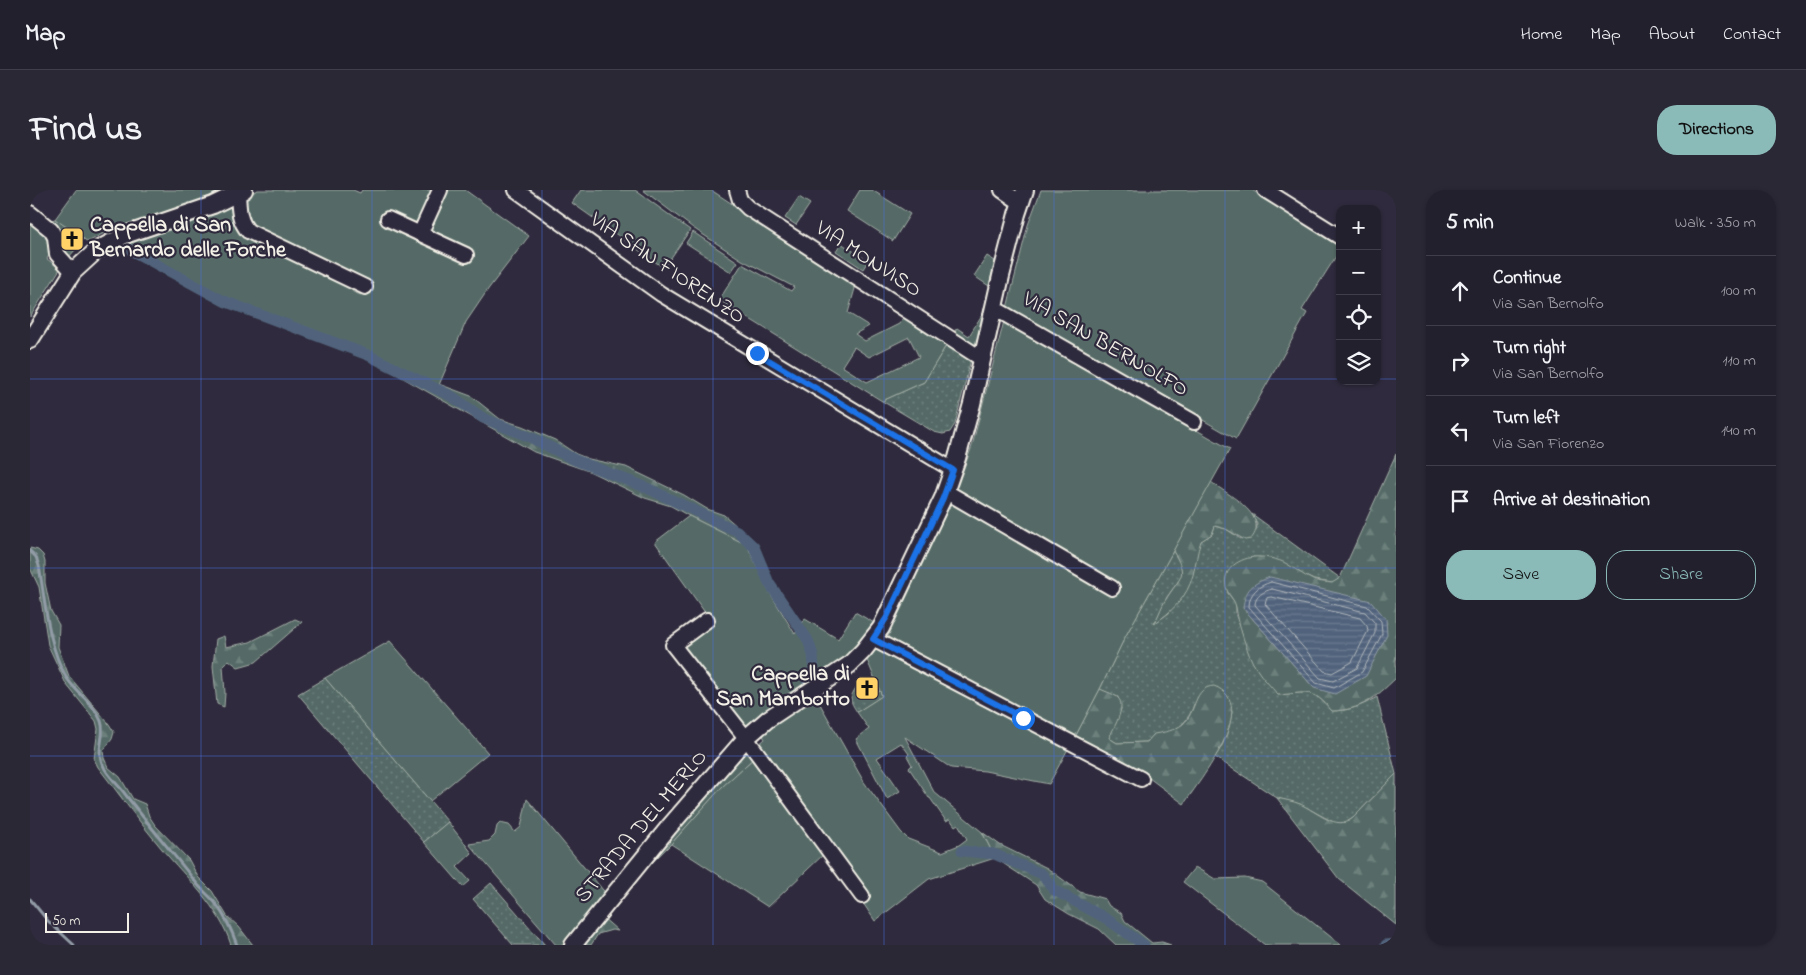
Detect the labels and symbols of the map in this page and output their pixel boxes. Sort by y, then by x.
street label: VIA SAN FIORENZO [582,204,751,333]
place label: Cappella di San Bernardo delle Forche [89,210,287,267]
street label: VIA MONVISO [808,213,928,306]
church icon: Cappella di San Bernardo delle Forche [59,226,85,252]
street label: VIA SAN BERNOLFO [1015,284,1194,406]
route end [746,342,769,365]
place label: Cappella di San Mambotto [716,659,850,716]
church icon: Cappella di San Mambotto [854,675,880,701]
route start [1012,707,1035,730]
street label: STRADA DEL MERLO [568,743,716,911]
scale bar [45,910,129,933]

